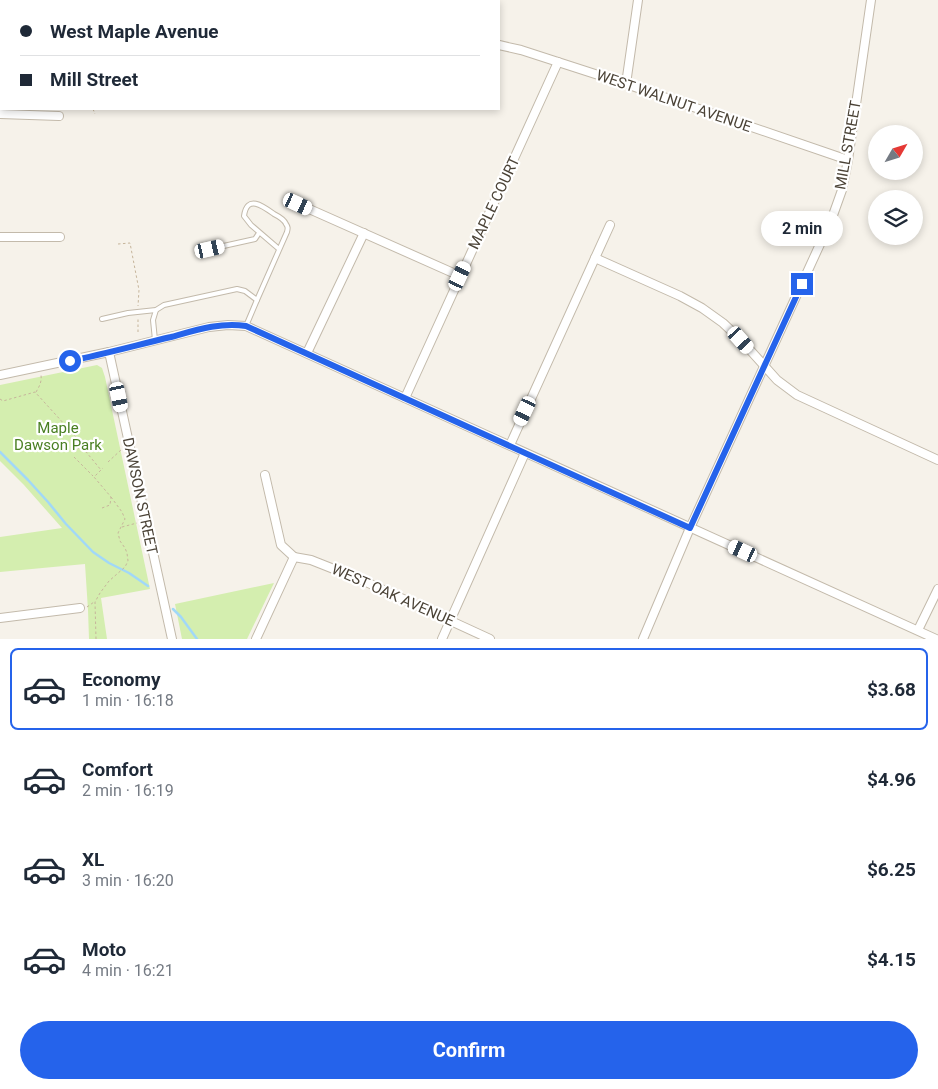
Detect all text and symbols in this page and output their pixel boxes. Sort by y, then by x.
text: West Maple Avenue [50,20,219,43]
street label: WEST WALNUT AVENUE [594,66,754,136]
text: Mill Street [50,68,138,91]
street label: MILL STREET [831,99,865,191]
north arrow [868,125,922,180]
map controls [868,125,923,245]
street label: MAPLE COURT [465,154,523,252]
button: layers [868,190,923,245]
car [281,191,314,217]
callout: 2 min [761,212,843,246]
text: 2 min [782,219,822,238]
car [193,238,226,260]
car [446,259,473,293]
route end [791,273,813,295]
car [725,324,756,356]
route start [59,350,81,372]
car [108,381,129,413]
car [511,394,538,428]
park label: Maple Dawson Park [14,419,102,454]
street label: DAWSON STREET [119,436,161,556]
car [726,538,759,564]
street label: WEST OAK AVENUE [329,560,458,630]
icon: car [22,667,67,712]
text: Economy [82,668,161,691]
text: $3.68 [867,678,916,701]
text: 1 min · 16:18 [82,691,174,710]
icon: car [22,757,67,802]
text: Comfort [82,758,153,781]
text: $4.96 [867,768,916,791]
text: 2 min · 16:19 [82,781,174,800]
icon: car [22,847,67,892]
text: XL [82,848,104,871]
text: $6.25 [867,858,916,881]
text: 3 min · 16:20 [82,871,174,890]
icon: car [22,937,67,982]
text: Moto [82,938,126,961]
text: $4.15 [867,948,916,971]
text: 4 min · 16:21 [82,961,174,980]
button: Confirm [20,1021,918,1079]

